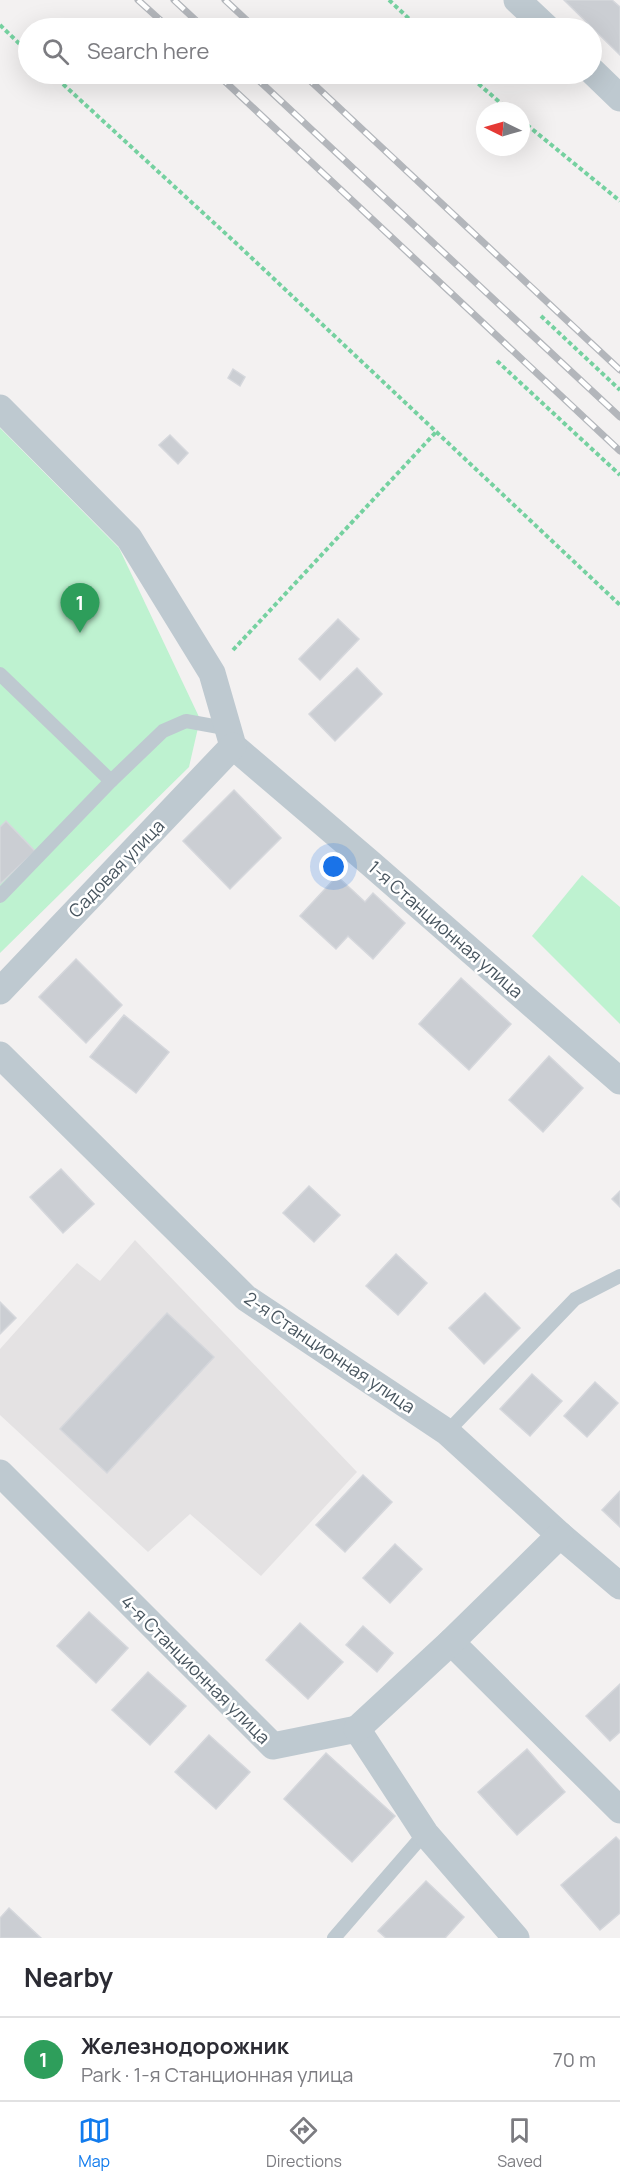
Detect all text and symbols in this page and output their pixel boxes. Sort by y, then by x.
search box [18,18,602,84]
icon: search [39,35,72,68]
text: Search here [87,36,209,66]
north arrow [476,102,530,156]
pin: 1 [60,584,100,633]
street label: Садовая улица [63,814,169,922]
your location [319,852,348,881]
street label: 1-я Станционная улица [363,855,529,1003]
street label: 2-я Станционная улица [240,1286,420,1418]
street label: 4-я Станционная улица [116,1589,276,1749]
text: Nearby [24,1959,113,1995]
text: Железнодорожник [81,2031,289,2061]
text: 1 [39,2046,48,2073]
text: 70 m [553,2046,596,2073]
text: Park · 1-я Станционная улица [81,2061,353,2088]
tab: Map [78,2114,111,2172]
tab: Directions [266,2114,342,2172]
tab: Saved [497,2114,542,2172]

